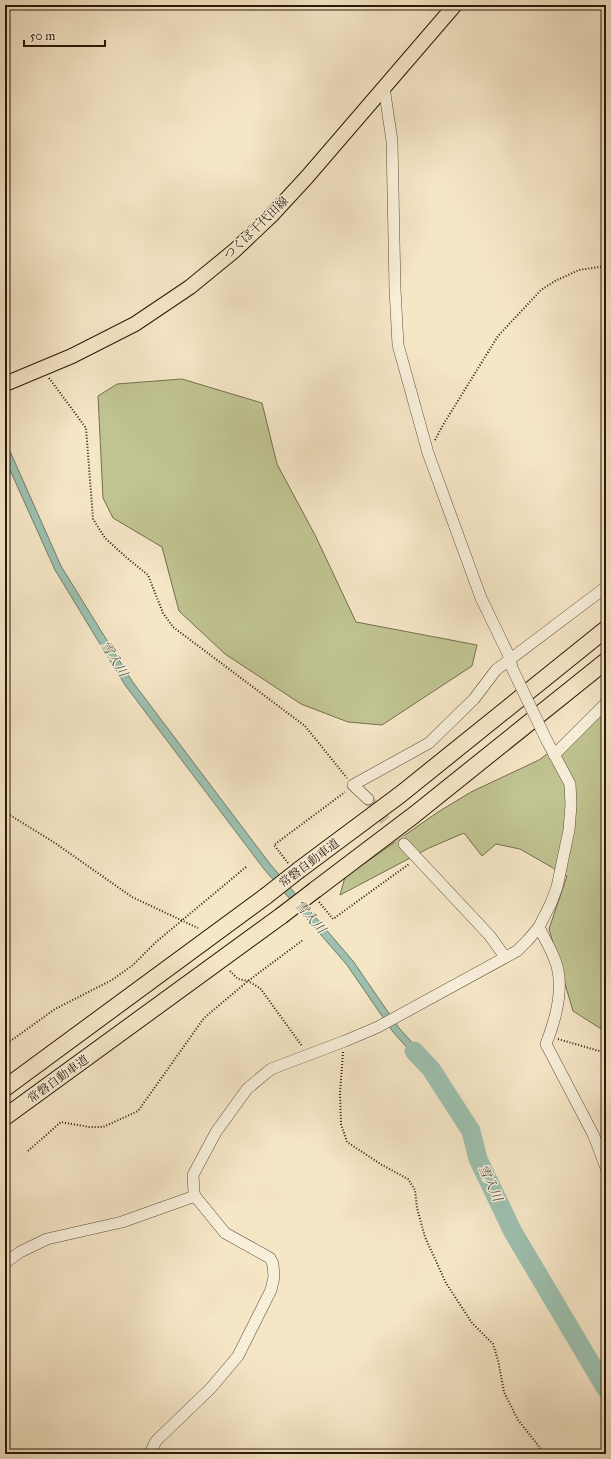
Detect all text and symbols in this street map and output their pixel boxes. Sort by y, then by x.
scale bar [24,22,105,48]
text: 50 m [30,29,55,43]
street label: つくば千代田線 [221,194,291,262]
water label: 雪入川 [97,638,132,681]
street label: 常磐自動車道 [276,836,342,890]
water label: 雪入川 [291,897,330,938]
street label: 常磐自動車道 [25,1052,91,1106]
water label: 雪入川 [475,1162,506,1206]

